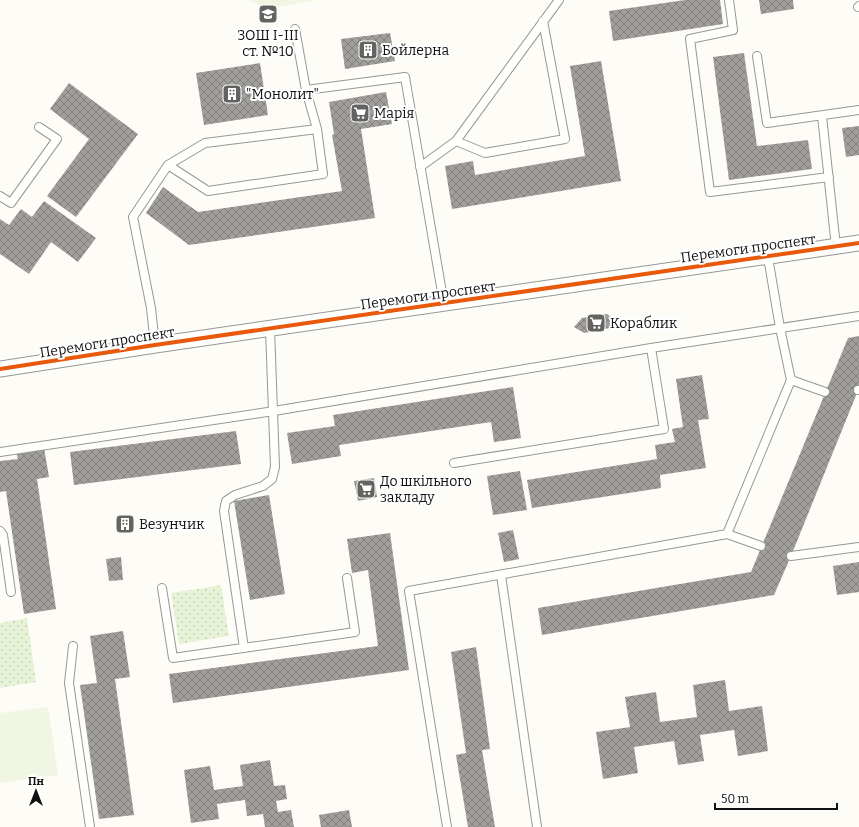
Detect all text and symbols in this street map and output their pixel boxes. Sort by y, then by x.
school or university icon: ЗОШ І-ІІІ ст. №10 [257,3,279,25]
place label: ЗОШ І-ІІІ ст. №10 [237,27,299,60]
building icon: Бойлерна [357,39,379,61]
place label: Бойлерна [382,42,449,59]
building icon: "Монолит" [221,83,243,105]
place label: "Монолит" [246,86,319,103]
supermarket icon: Марія [349,102,371,124]
place label: Марія [374,105,414,122]
street label: Перемоги проспект [679,231,817,266]
street label: Перемоги проспект [359,278,497,313]
supermarket icon: Кораблик [585,312,607,334]
place label: Кораблик [610,315,678,332]
street label: Перемоги проспект [39,323,176,362]
place label: До шкільного закладу [380,473,472,506]
supermarket icon: До шкільного закладу [355,478,377,500]
building icon: Везунчик [114,513,136,535]
place label: Везунчик [139,516,205,533]
north arrow [16,771,56,811]
text: Пн [28,775,45,788]
scale bar [715,785,837,811]
text: 50 m [721,792,750,806]

